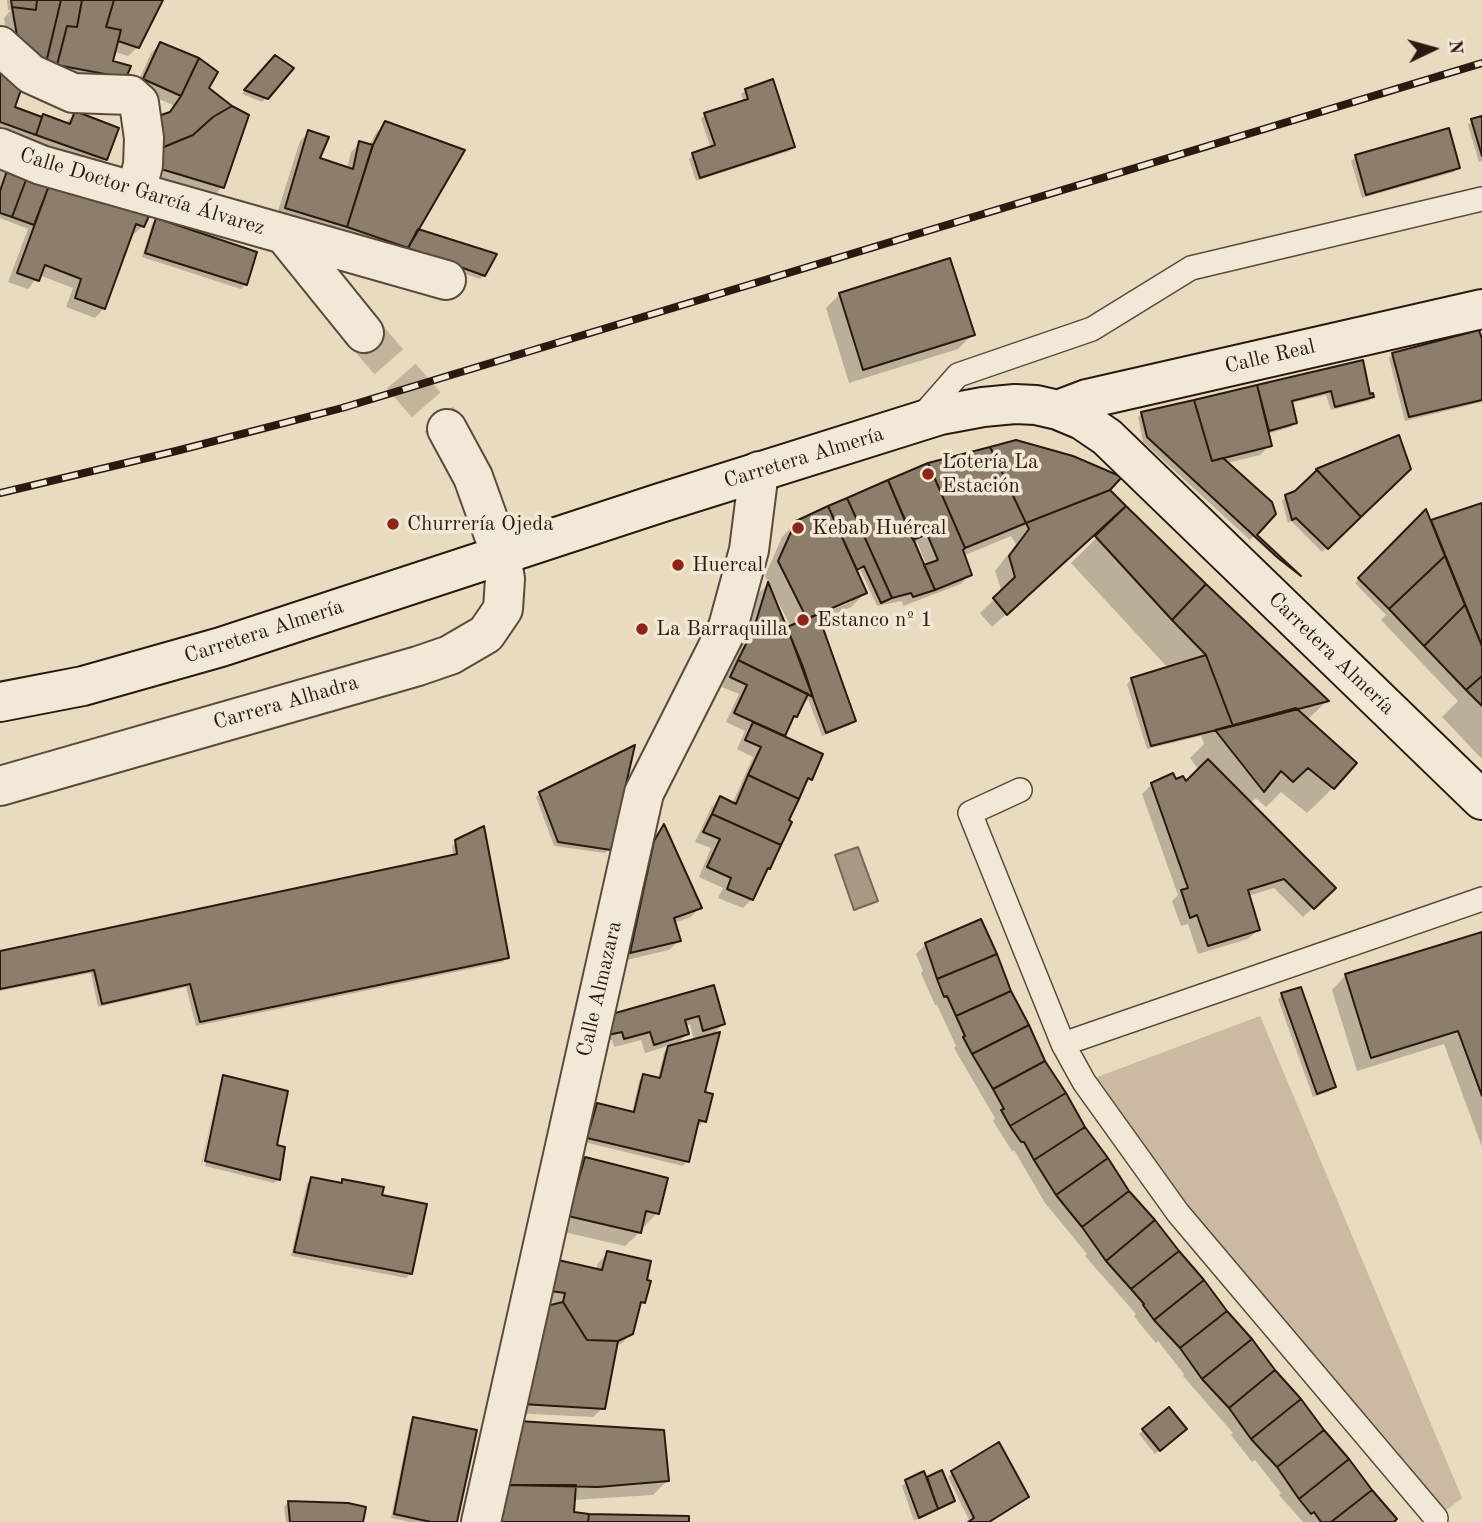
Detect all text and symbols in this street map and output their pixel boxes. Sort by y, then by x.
north arrow [1398,14,1468,84]
text: N [1444,39,1465,55]
street label: Calle Doctor García Álvarez [16,143,268,241]
street label: Calle Real [1222,334,1318,380]
street label: Carretera Almería [721,422,887,494]
place label: Lotería La Estación [942,449,1038,499]
marker: Lotería La Estación [920,466,936,482]
place label: Churrería Ojeda [407,511,554,537]
place label: Kebab Huércal [812,515,947,541]
marker: Churrería Ojeda [385,516,401,532]
marker: Kebab Huércal [790,520,806,536]
place label: Huercal [692,552,763,578]
marker: Huercal [670,557,686,573]
street label: Carretera Almería [1263,587,1399,721]
street label: Carretera Almería [181,594,347,670]
place label: Estanco nº 1 [817,607,932,633]
marker: Estanco nº 1 [795,612,811,628]
place label: La Barraquilla [656,616,788,642]
marker: La Barraquilla [634,621,650,637]
street label: Carrera Alhadra [211,670,361,736]
street label: Calle Almazara [572,919,628,1059]

